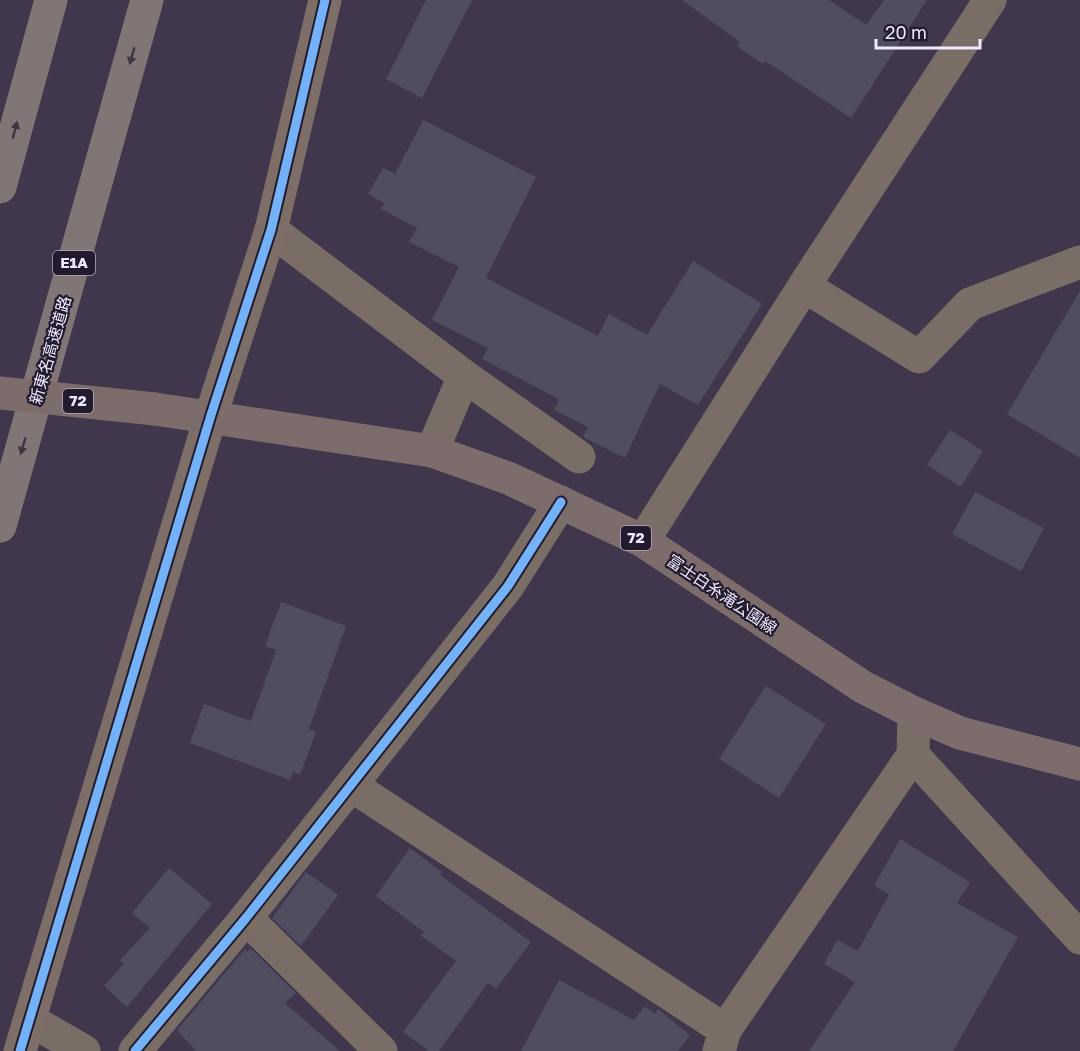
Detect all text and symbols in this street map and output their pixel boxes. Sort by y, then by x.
scale bar [876,12,980,50]
text: 20 m [885,21,927,43]
one-way arrow [127,47,136,65]
one-way arrow [11,121,21,139]
road number: E1A [53,251,95,275]
street label: 新東名高速道路 [25,293,75,407]
road number: 72 [63,389,93,413]
one-way arrow [17,437,27,455]
road number: 72 [621,526,651,550]
street label: 富士白糸滝公園線 [663,550,781,638]

